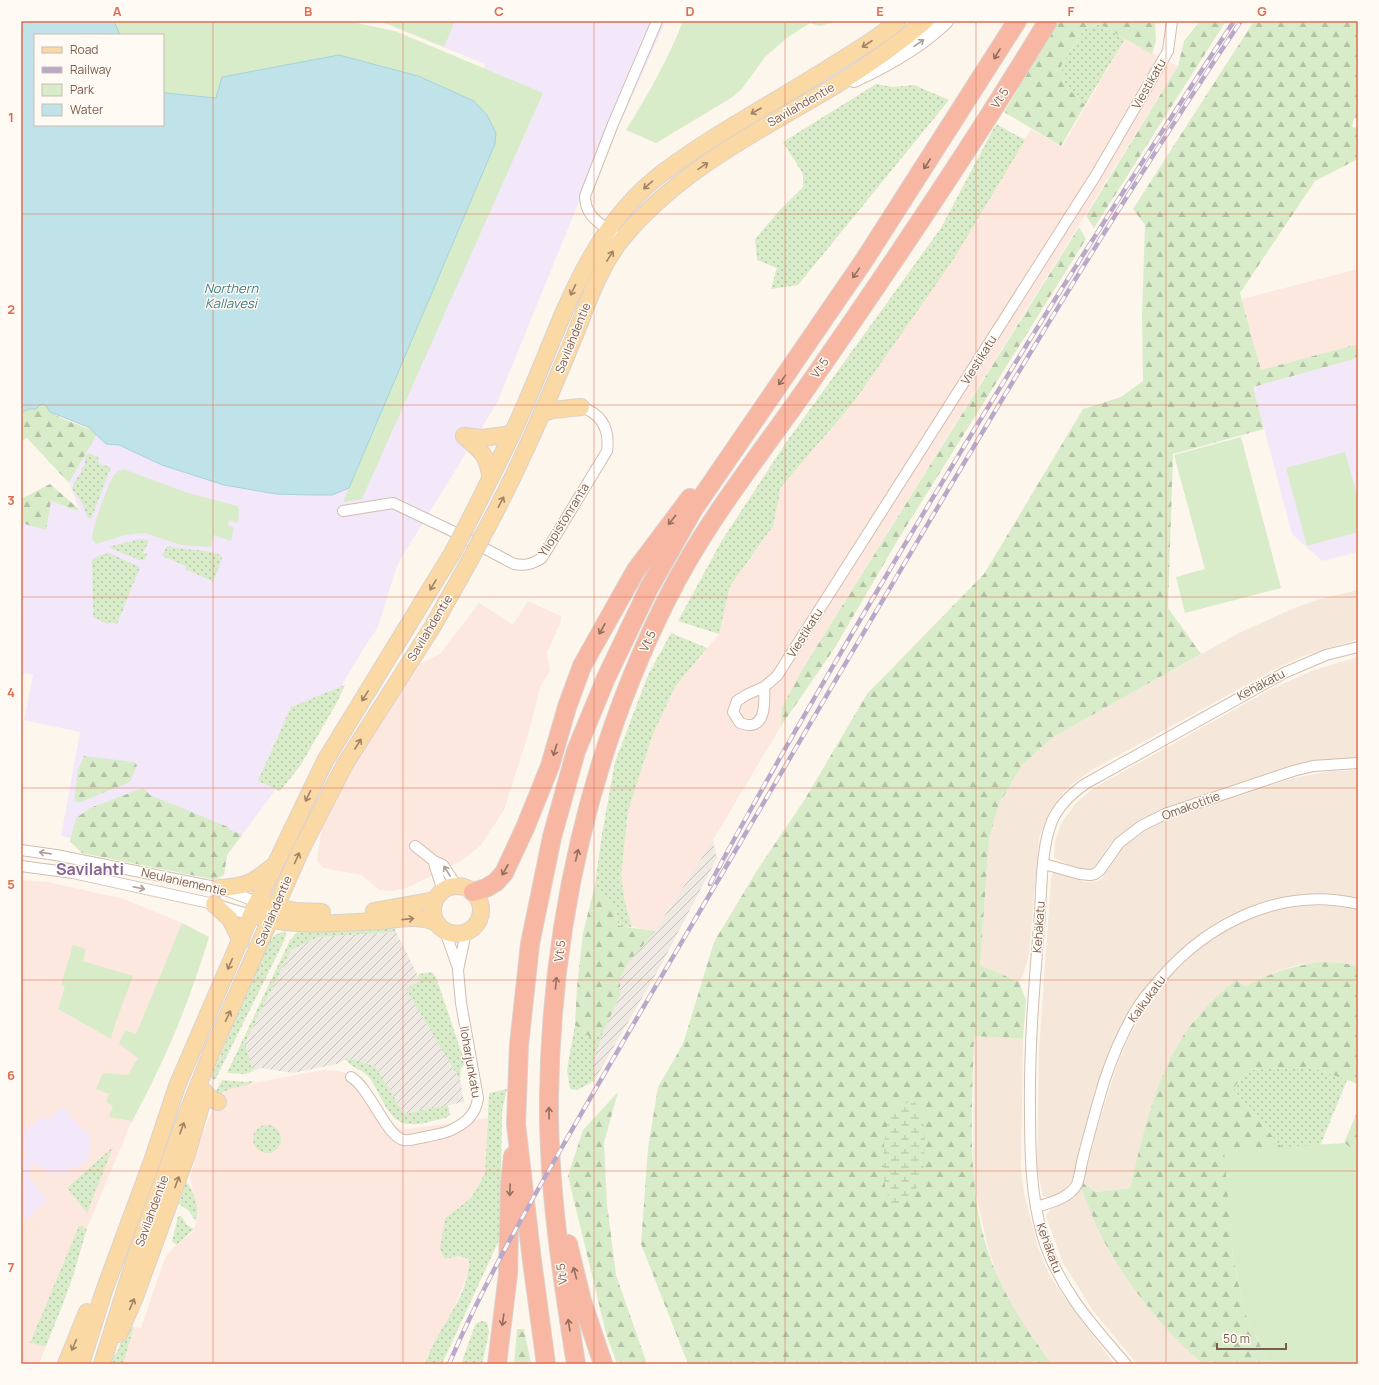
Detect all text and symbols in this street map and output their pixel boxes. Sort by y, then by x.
text: A [113,2,122,20]
text: B [304,2,312,20]
text: C [494,2,504,20]
text: D [685,2,695,20]
text: E [876,2,884,20]
text: F [1068,2,1075,20]
text: G [1257,2,1267,20]
legend [34,34,164,126]
one-way arrow [861,39,872,48]
one-way arrow [913,39,924,47]
text: Road [70,41,98,58]
one-way arrow [992,48,1000,60]
street label: Viestikatu [1127,56,1170,112]
text: Railway [70,61,112,78]
street label: Savilahdentie [764,78,837,131]
text: Park [70,81,95,98]
street label: Vt 5 [987,84,1013,111]
text: Water [70,101,104,118]
text: 1 [8,108,14,126]
one-way arrow [750,108,762,116]
one-way arrow [922,158,930,170]
one-way arrow [697,162,708,170]
one-way arrow [643,180,654,189]
one-way arrow [607,250,615,262]
one-way arrow [852,267,860,278]
water label: Northern Kallavesi [204,279,259,312]
one-way arrow [569,283,577,295]
text: 2 [7,300,15,318]
street label: Savilahdentie [551,300,594,376]
street label: Viestikatu [957,332,1000,388]
street label: Vt 5 [807,354,833,381]
one-way arrow [778,374,786,385]
street label: Yliopistonranta [534,480,593,560]
text: 3 [7,491,15,509]
one-way arrow [498,497,505,509]
one-way arrow [668,515,677,526]
one-way arrow [428,579,436,591]
street label: Savilahdentie [403,591,456,664]
street label: Viestikatu [783,605,826,661]
one-way arrow [597,623,605,635]
street label: Vt 5 [635,627,660,654]
street label: Kehäkatu [1234,665,1288,704]
text: 4 [7,683,15,701]
one-way arrow [361,690,369,701]
one-way arrow [355,738,363,750]
one-way arrow [551,743,558,756]
street label: Omakotitie [1159,787,1222,824]
one-way arrow [304,789,311,801]
one-way arrow [573,848,581,861]
one-way arrow [39,849,52,857]
one-way arrow [294,853,301,865]
district label: Savilahti [56,858,124,880]
street label: Neulaniementie [140,863,229,900]
one-way arrow [501,864,508,876]
one-way arrow [442,865,450,877]
street label: Savilahdentie [251,873,296,949]
text: 5 [7,875,15,893]
one-way arrow [132,884,145,892]
street label: Kehäkatu [1028,900,1049,954]
one-way arrow [401,915,414,922]
street label: Vt 5 [550,939,569,963]
one-way arrow [226,957,234,969]
street label: Kaikukatu [1124,972,1169,1026]
one-way arrow [552,977,560,990]
one-way arrow [225,1010,232,1022]
street label: Iloharjunkatu [456,1025,485,1099]
text: 6 [7,1066,15,1084]
one-way arrow [545,1107,553,1120]
one-way arrow [178,1123,186,1135]
street label: Savilahdentie [131,1173,172,1249]
one-way arrow [174,1175,181,1188]
one-way arrow [506,1183,514,1196]
street label: Kehäkatu [1033,1220,1066,1275]
text: 7 [8,1258,15,1276]
street label: Vt 5 [552,1262,571,1286]
one-way arrow [571,1267,578,1280]
one-way arrow [129,1298,137,1310]
one-way arrow [499,1313,507,1326]
one-way arrow [565,1319,573,1332]
scale bar [1217,1325,1286,1351]
text: 50 m [1223,1330,1250,1347]
one-way arrow [70,1338,78,1350]

